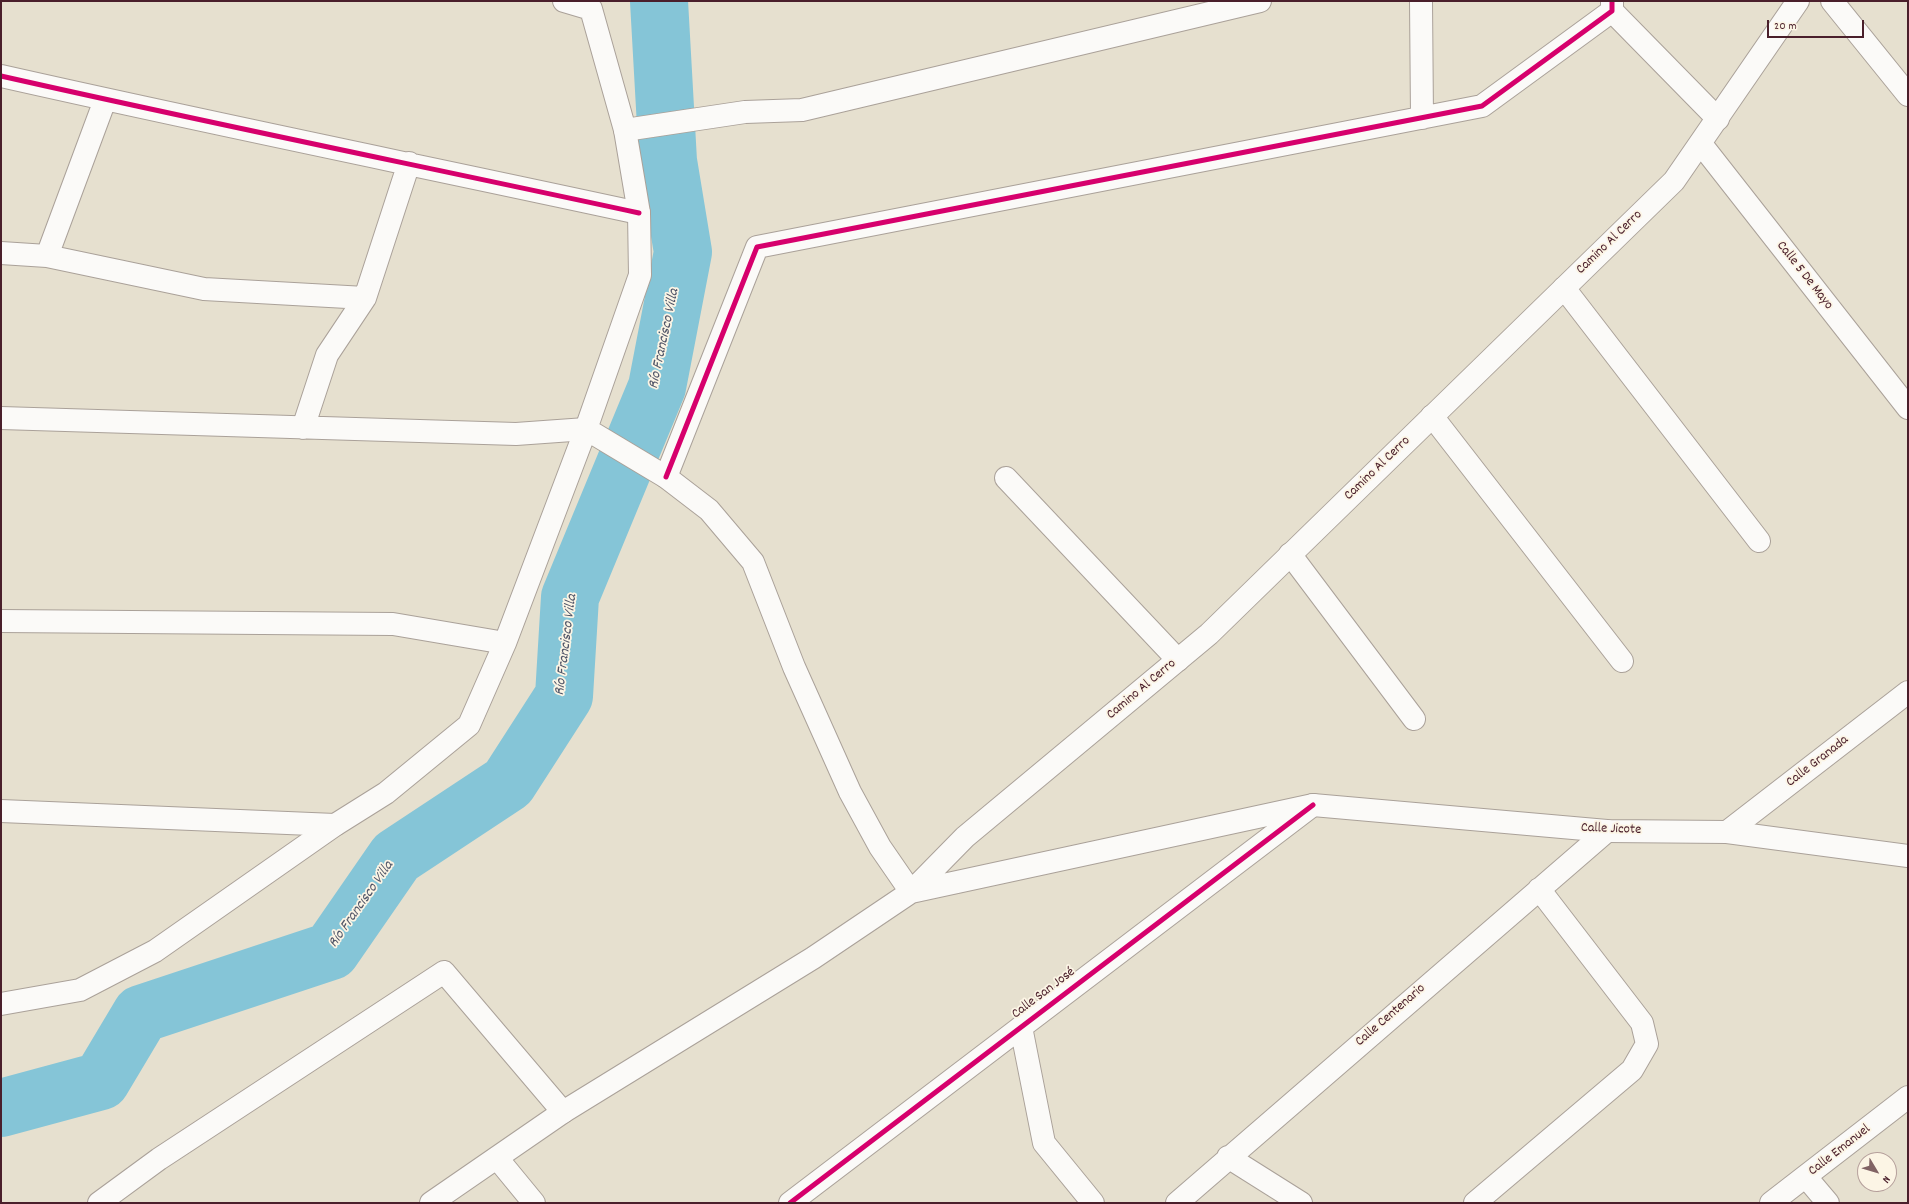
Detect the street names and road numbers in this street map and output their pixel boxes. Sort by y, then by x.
street label: Camino Al Cerro [1573,207,1647,279]
street label: Calle 5 De Mayo [1772,238,1836,314]
street label: Camino Al Cerro [1341,433,1415,505]
street label: Camino Al Cerro [1104,656,1180,724]
street label: Calle Granada [1783,732,1853,792]
street label: Calle Jicote [1581,821,1641,839]
street label: Calle San José [1009,965,1079,1023]
street label: Calle Centenario [1353,981,1429,1051]
street label: Calle Emanuel [1806,1122,1874,1180]

